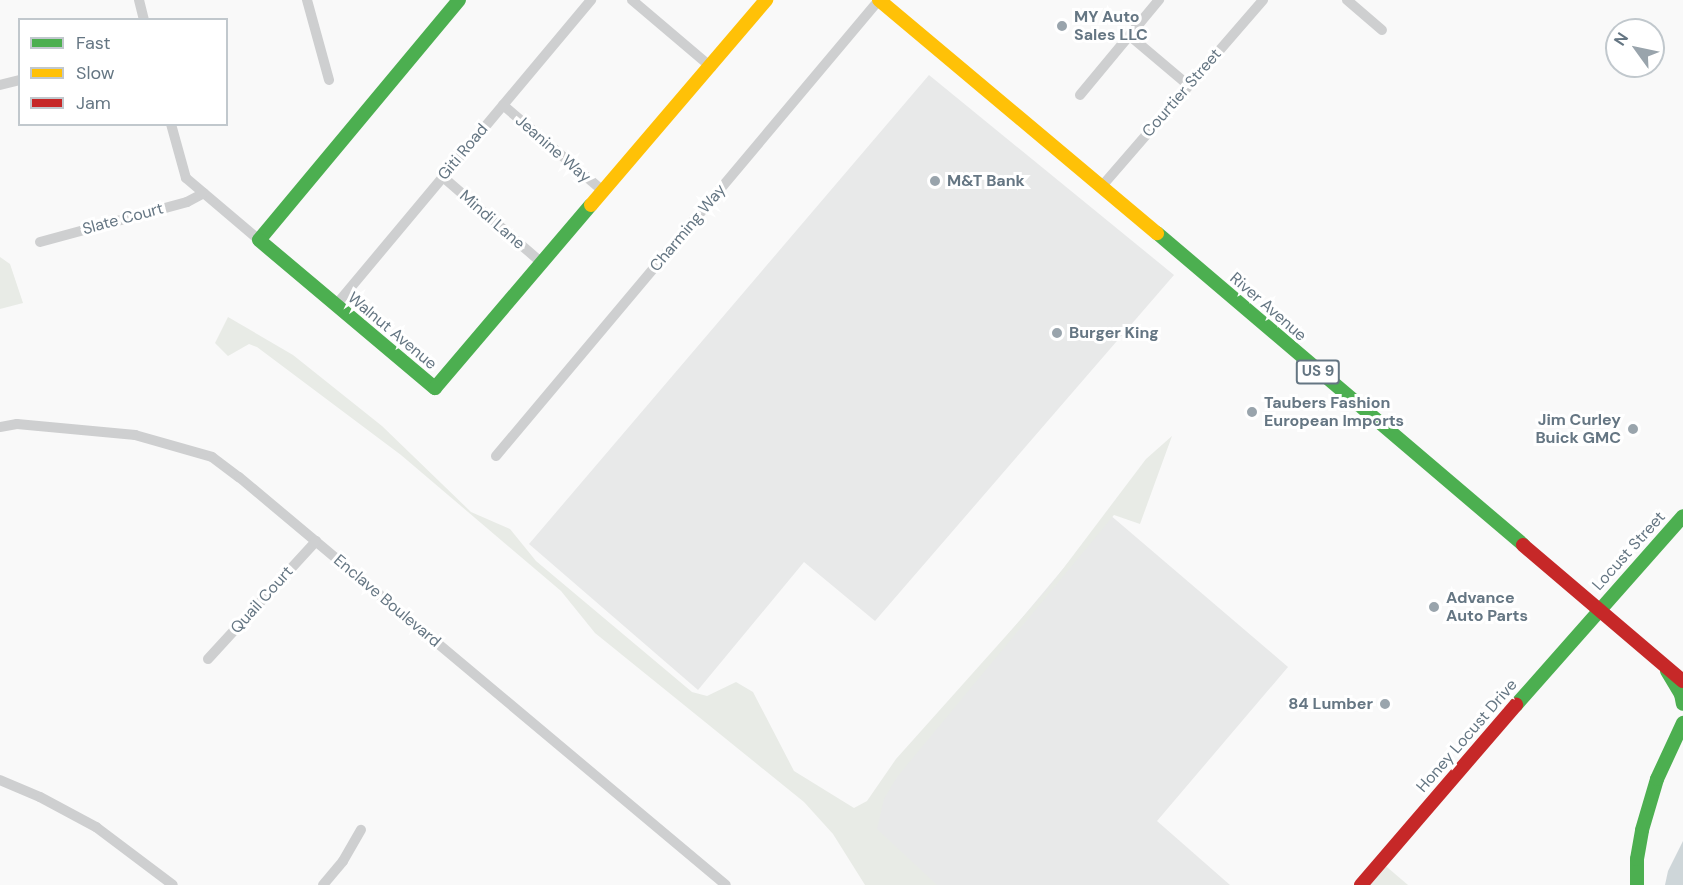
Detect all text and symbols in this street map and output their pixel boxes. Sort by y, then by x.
place label: MY Auto Sales LLC [1074,7,1148,45]
legend [18,18,228,126]
north arrow [1605,18,1665,78]
marker: MY Auto Sales LLC [1055,19,1069,33]
text: N [1609,28,1633,50]
text: Fast [76,31,111,55]
street label: Courtier Street [1138,45,1226,141]
text: Slow [76,61,115,85]
text: Jam [76,91,111,115]
street label: Jeanine Way [511,111,595,187]
street label: Giti Road [434,120,492,184]
place label: M&T Bank [947,171,1025,191]
marker: M&T Bank [928,174,942,188]
street label: Charming Way [646,181,730,275]
street label: Mindi Lane [456,187,528,253]
street label: Slate Court [80,199,166,239]
street label: River Avenue [1226,269,1310,345]
street label: Walnut Avenue [344,288,440,374]
place label: Burger King [1069,323,1159,343]
marker: Burger King [1050,326,1064,340]
road number: US 9 [1296,360,1340,384]
place label: Taubers Fashion European Imports [1264,393,1404,431]
marker: Taubers Fashion European Imports [1245,405,1259,419]
place label: Jim Curley Buick GMC [1535,410,1621,448]
marker: Jim Curley Buick GMC [1626,422,1640,436]
street label: Locust Street [1589,508,1669,594]
street label: Enclave Boulevard [330,551,444,651]
street label: Quail Court [227,562,297,638]
place label: Advance Auto Parts [1446,588,1528,626]
marker: Advance Auto Parts [1427,600,1441,614]
street label: Honey Locust Drive [1413,676,1521,796]
place label: 84 Lumber [1288,694,1373,714]
marker: 84 Lumber [1378,697,1392,711]

